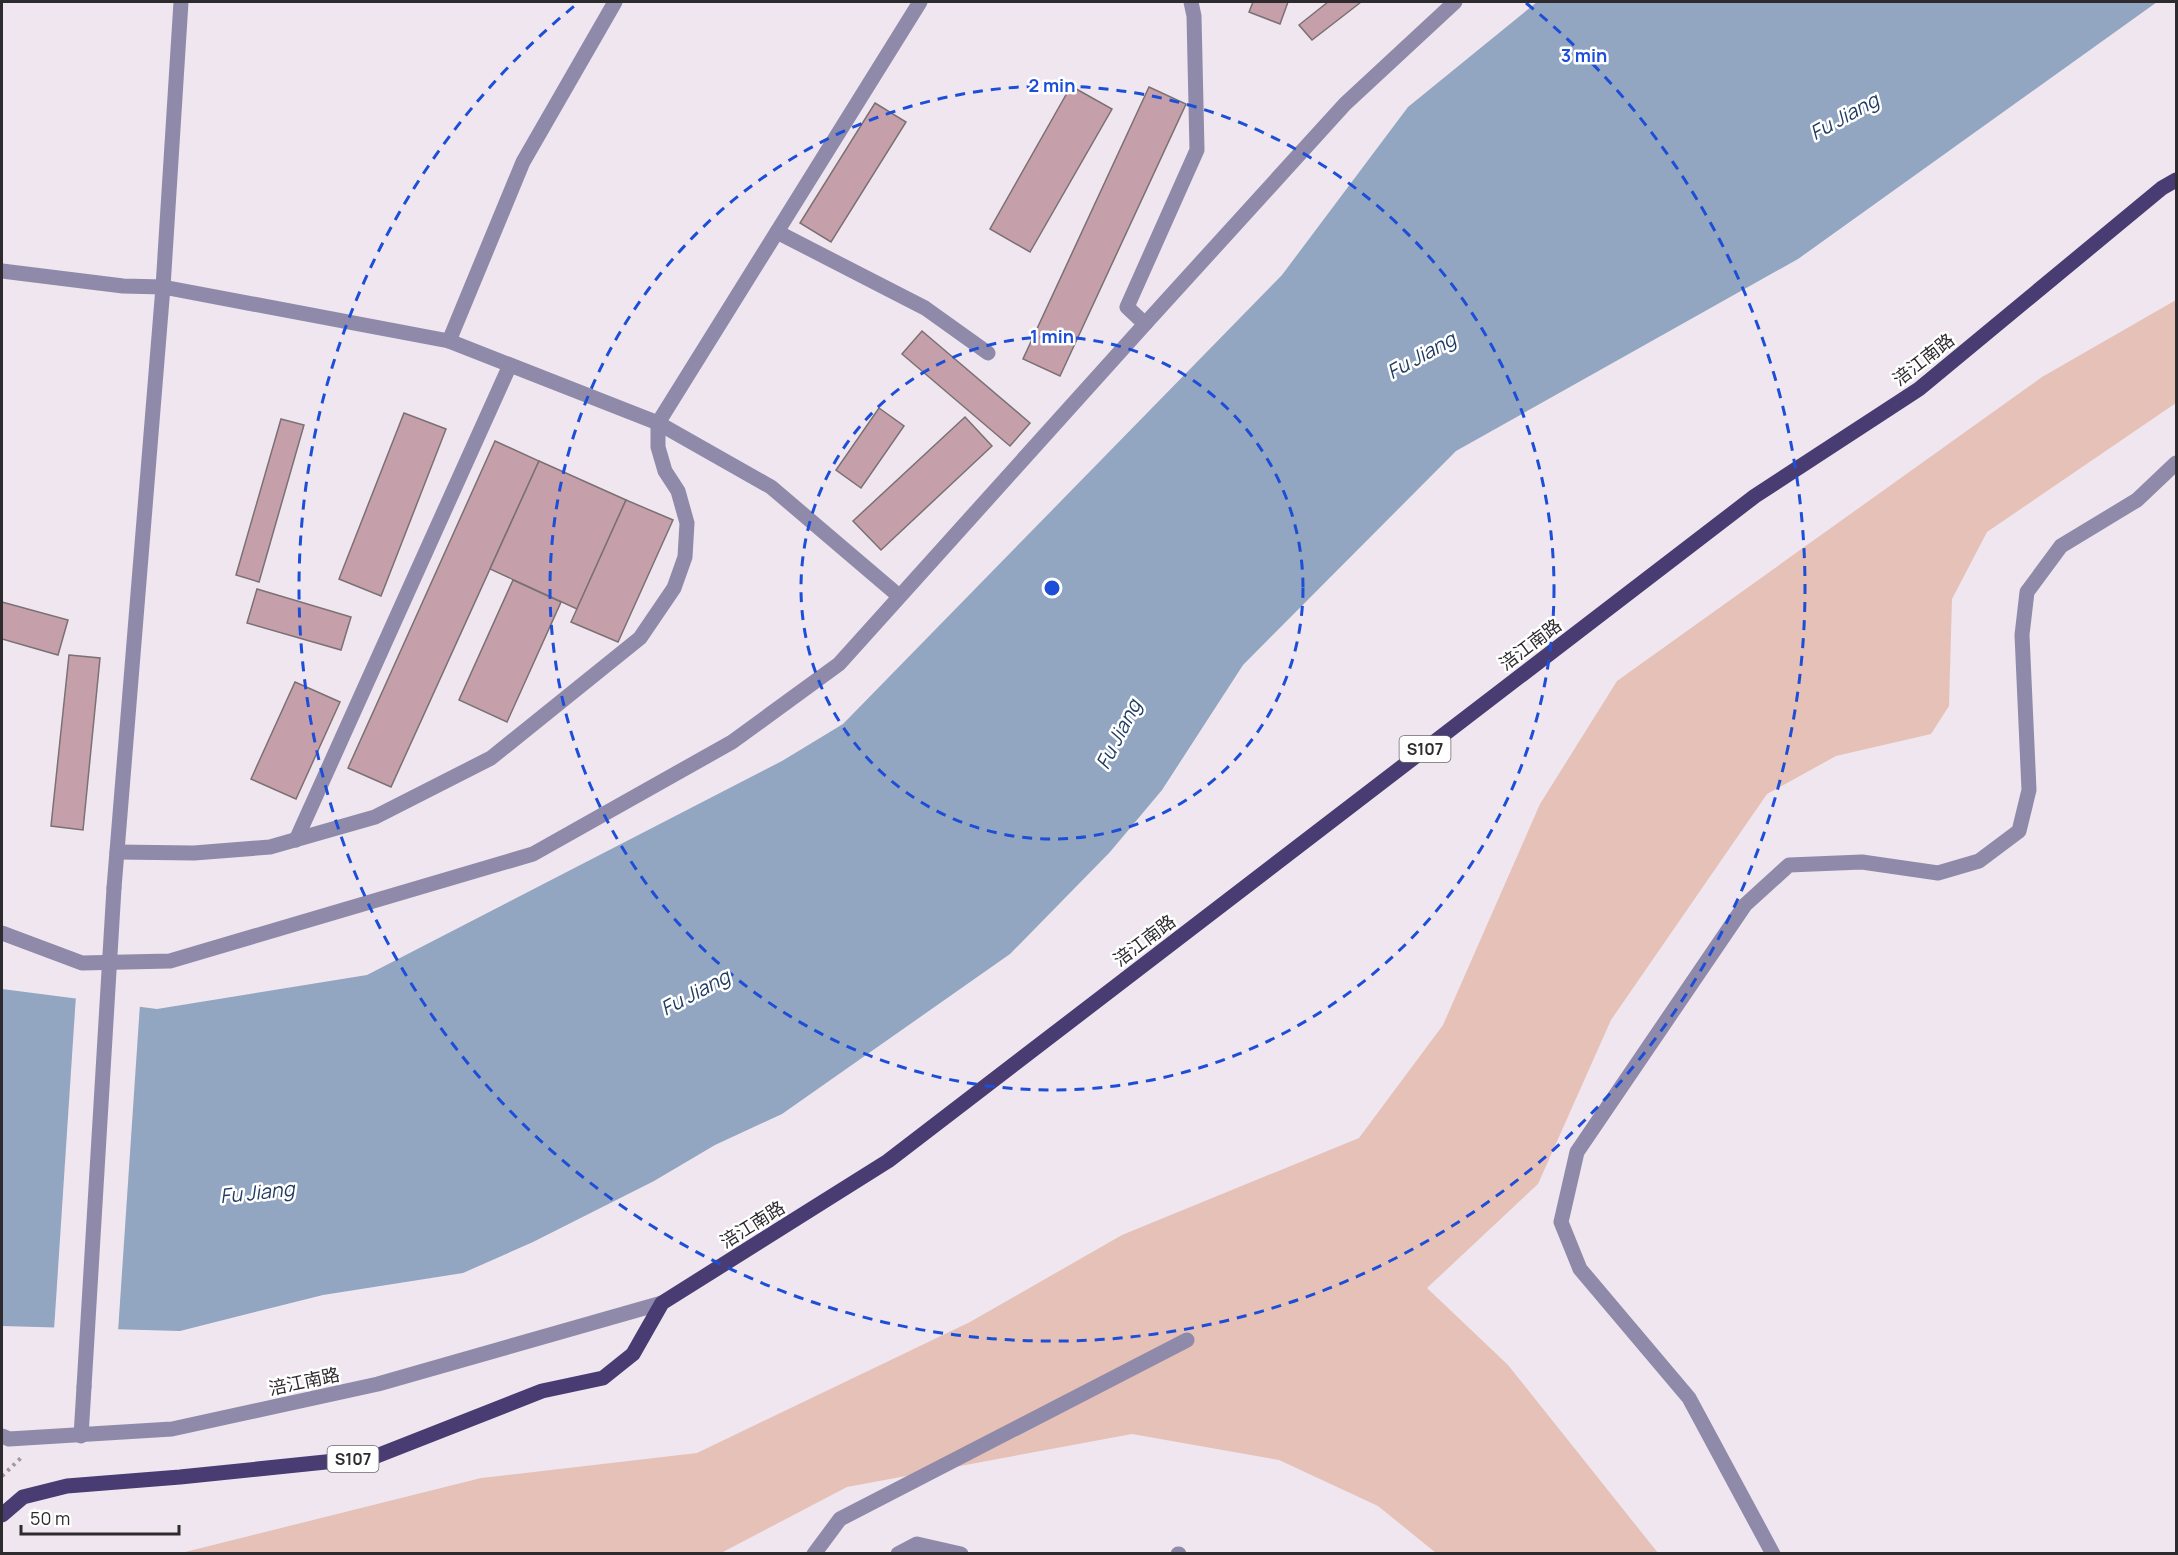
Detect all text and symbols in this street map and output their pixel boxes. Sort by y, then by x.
text: 3 min [1561,43,1607,67]
text: 2 min [1029,73,1075,97]
water label: Fu Jiang [1805,85,1885,146]
text: 1 min [1030,324,1074,348]
water label: Fu Jiang [1382,324,1462,385]
street label: 涪江南路 [1887,327,1959,391]
centre of rings [1042,578,1062,598]
street label: 涪江南路 [1494,613,1566,675]
water label: Fu Jiang [1089,693,1148,773]
road number: S107 [1400,736,1450,762]
street label: 涪江南路 [1108,909,1180,971]
water label: Fu Jiang [656,962,736,1021]
water label: Fu Jiang [218,1174,298,1209]
street label: 涪江南路 [715,1195,789,1253]
street label: 涪江南路 [266,1362,342,1400]
road number: S107 [328,1446,378,1472]
scale bar [21,1498,178,1536]
text: 50 m [30,1506,70,1530]

